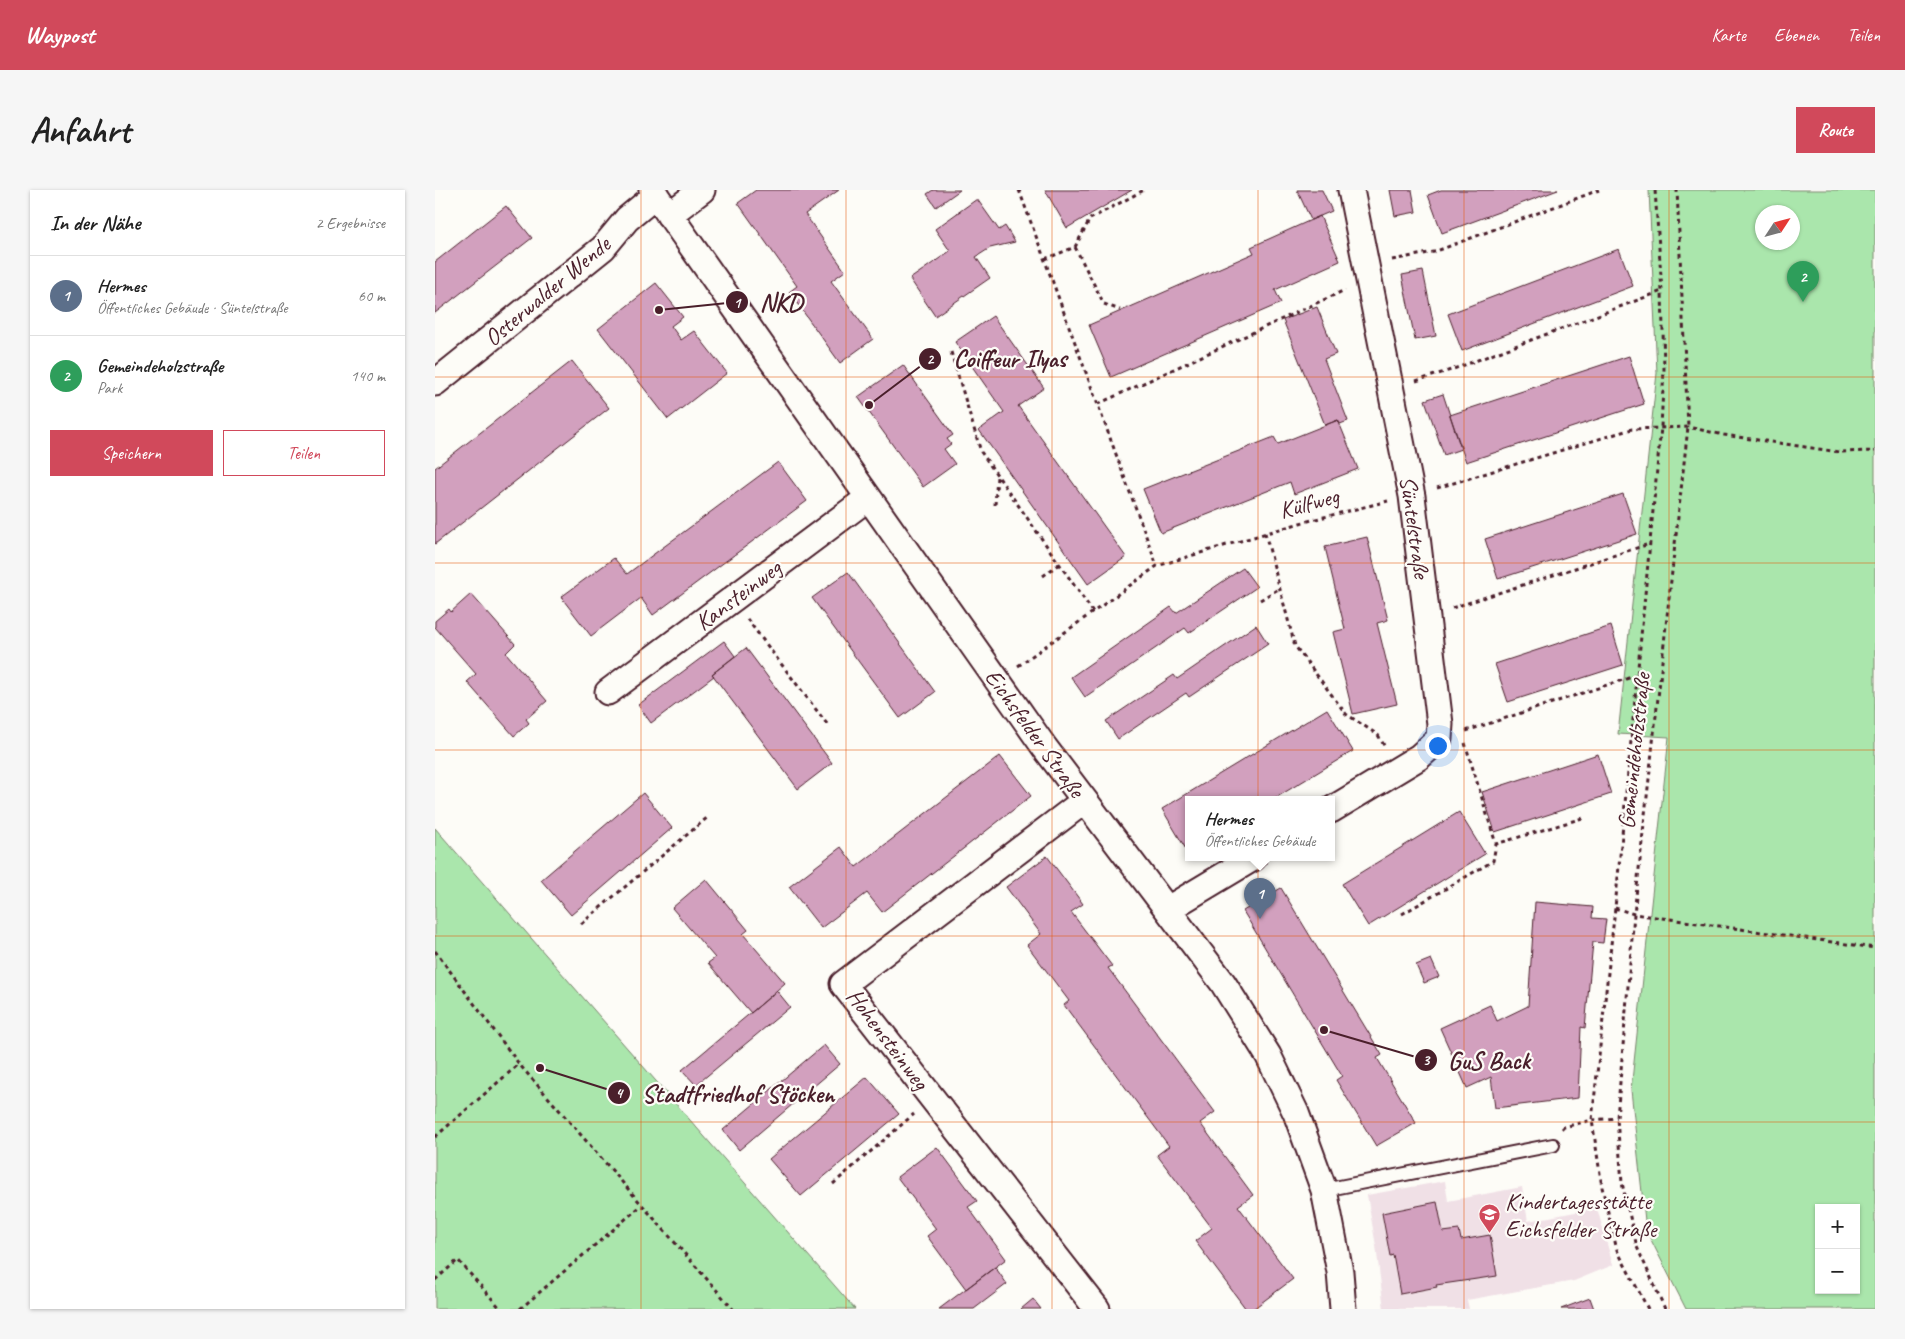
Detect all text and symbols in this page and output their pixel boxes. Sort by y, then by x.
text: Waypost [25,20,95,50]
text: Karte [1711,24,1746,46]
text: Ebenen [1774,24,1819,46]
text: Teilen [1847,24,1880,46]
button: Route [1796,107,1875,153]
text: Anfahrt [30,108,130,153]
north arrow [1755,205,1800,250]
text: In der Nähe [50,210,140,236]
text: 2 Ergebnisse [316,213,385,233]
street label: Osterwalder Wende [478,228,618,353]
pin: 2 [1787,261,1819,302]
text: Hermes [97,274,146,298]
callout: NKD [725,282,812,322]
text: 1 [62,286,70,306]
text: 60 m [358,286,385,306]
text: NKD [760,287,805,319]
text: 1 [734,294,743,313]
text: Öffentliches Gebäude · Süntelstraße [97,298,287,318]
callout: Coiffeur Ilyas [918,339,1077,379]
text: Coiffeur Ilyas [953,343,1069,375]
text: 2 [927,350,935,369]
text: Gemeindeholzstraße [97,354,223,378]
text: 2 [62,366,70,386]
text: 140 m [351,366,385,386]
text: Park [97,378,122,398]
button: Speichern [50,430,213,476]
button: Teilen [223,430,385,476]
street label: Süntelstraße [1393,474,1437,582]
street label: Külfweg [1276,480,1344,525]
street label: Kansteinweg [689,552,788,637]
street label: Eichsfelder Straße [978,663,1093,805]
street label: Gemeindeholzstraße [1611,669,1657,830]
your location [1425,733,1451,759]
popup [1185,796,1335,861]
text: Hermes [1204,807,1253,831]
text: Öffentliches Gebäude [1204,831,1316,851]
pin: 1 [1244,878,1276,919]
street label: Hohensteinweg [840,982,937,1097]
callout: GuS Back [1413,1040,1541,1080]
text: GuS Back [1448,1045,1533,1077]
text: 3 [1423,1051,1431,1070]
callout: Stadtfriedhof Stöcken [606,1073,844,1113]
text: Stadtfriedhof Stöcken [642,1078,836,1110]
text: 4 [616,1084,625,1103]
place label: Kindertagesstätte Eichsfelder Straße [1505,1186,1659,1244]
school or university icon: Kindertagesstätte Eichsfelder Straße [1477,1203,1501,1234]
map controls [1815,1204,1860,1294]
button: + [1815,1204,1860,1249]
button: − [1815,1249,1860,1294]

